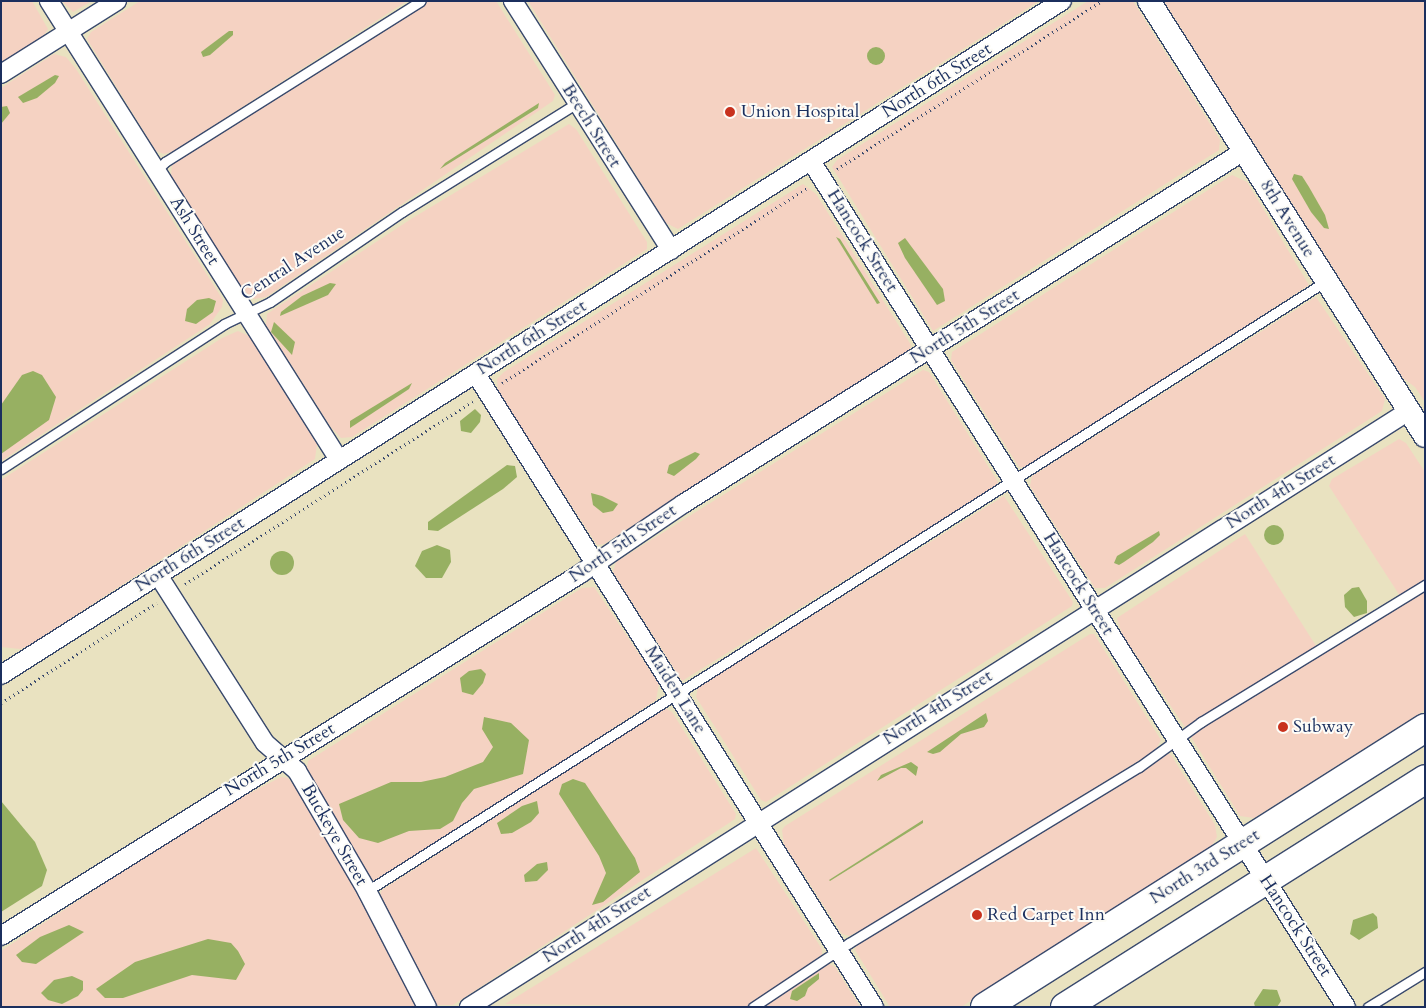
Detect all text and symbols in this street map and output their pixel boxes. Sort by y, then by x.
street label: North 6th Street [878,39,996,123]
street label: Beech Street [557,80,625,172]
place label: Union Hospital [741,101,859,123]
marker: Union Hospital [723,105,737,119]
street label: 8th Avenue [1255,176,1319,262]
street label: Hancock Street [822,186,902,296]
street label: Ash Street [164,193,224,269]
street label: Central Avenue [237,222,349,306]
street label: North 5th Street [906,285,1024,369]
street label: North 6th Street [473,296,591,380]
street label: North 4th Street [1222,450,1340,534]
street label: North 5th Street [565,500,681,588]
street label: North 6th Street [131,513,249,597]
street label: Hancock Street [1038,529,1118,639]
street label: Maiden Lane [639,642,711,738]
street label: North 4th Street [879,666,997,750]
place label: Subway [1293,716,1353,738]
street label: North 5th Street [221,719,339,801]
marker: Subway [1277,721,1289,733]
street label: Buckeye Street [296,780,372,890]
street label: North 3rd Street [1146,825,1264,909]
street label: Hancock Street [1254,871,1336,981]
street label: North 4th Street [539,882,655,968]
place label: Red Carpet Inn [987,904,1105,926]
marker: Red Carpet Inn [971,909,983,921]

